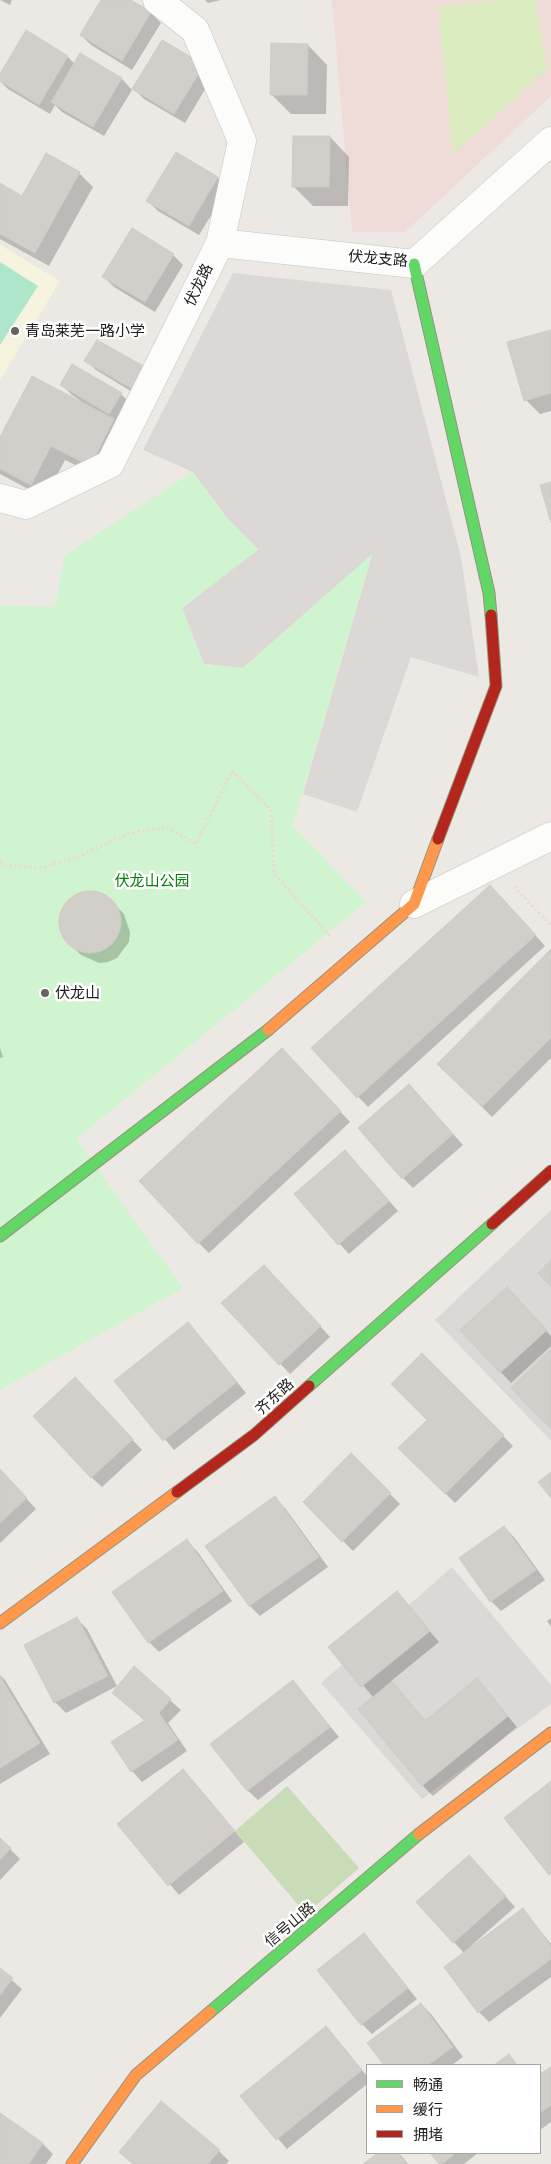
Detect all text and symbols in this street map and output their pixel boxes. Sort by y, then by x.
street label: 伏龙支路 [347,247,409,271]
street label: 伏龙路 [181,261,217,309]
place label: 青岛莱芜一路小学 [25,322,145,340]
marker: 青岛莱芜一路小学 [9,325,21,337]
park label: 伏龙山公园 [115,872,189,890]
place label: 伏龙山 [55,984,100,1002]
marker: 伏龙山 [39,987,51,999]
street label: 齐东路 [252,1375,298,1419]
street label: 信号山路 [261,1899,319,1951]
legend [366,2064,541,2154]
text: 畅通 [413,2076,443,2094]
text: 缓行 [413,2101,443,2119]
text: 拥堵 [413,2126,443,2144]

